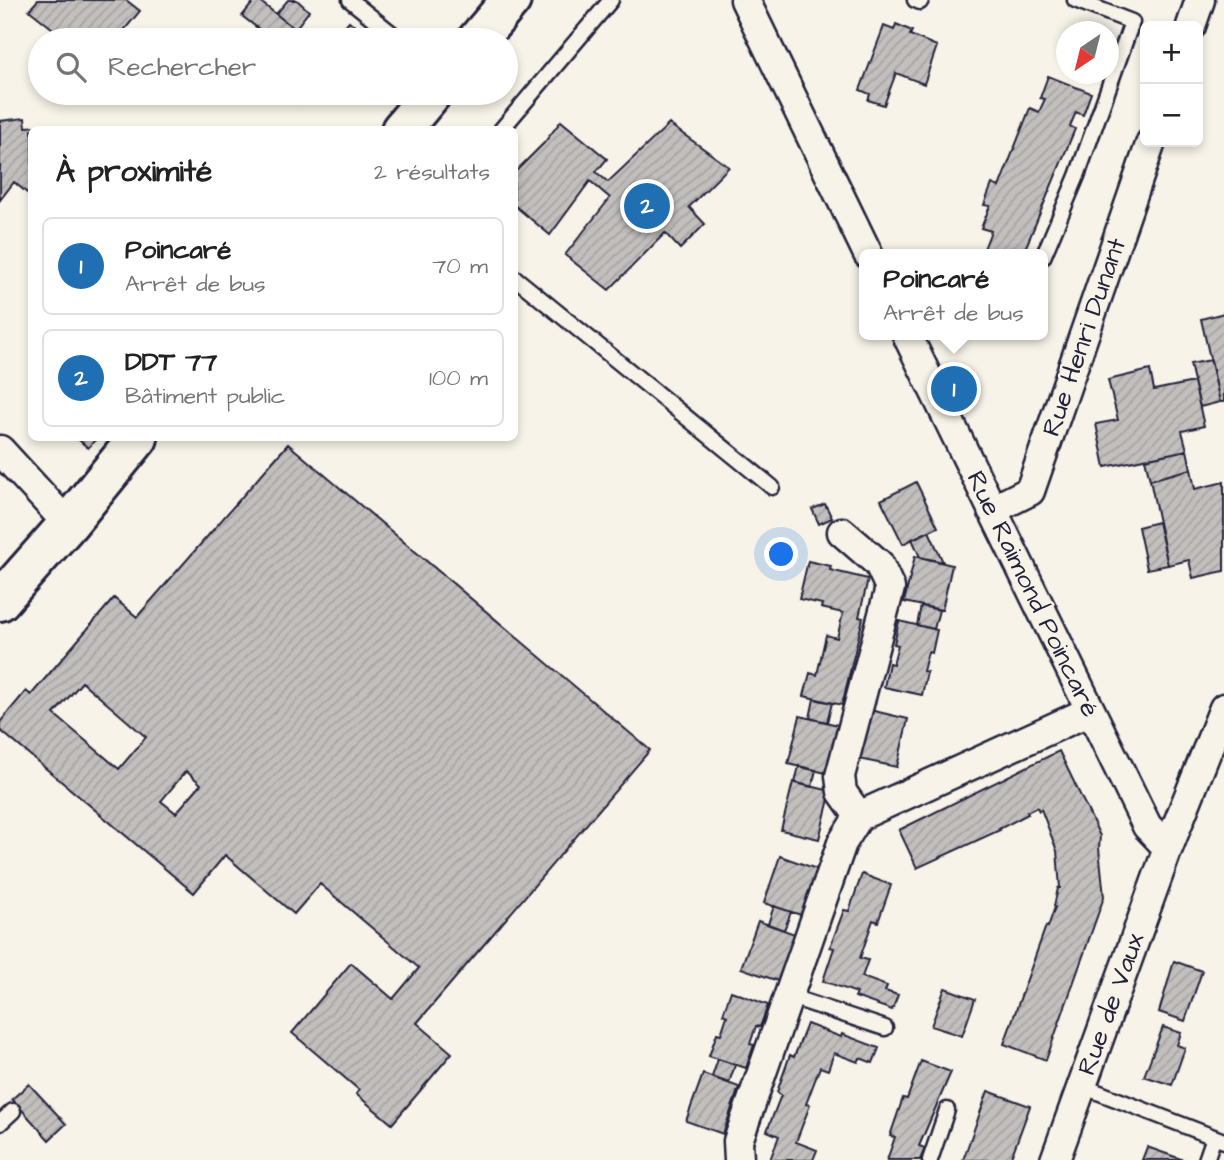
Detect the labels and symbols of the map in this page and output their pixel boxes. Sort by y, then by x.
north arrow [1056,21,1119,84]
pin: 2 [624,180,670,232]
street label: Rue Henri Dunant [1033,233,1135,441]
pin: 1 [931,363,977,415]
street label: Rue Raimond Poincaré [958,465,1108,723]
your location [764,537,798,571]
street label: Rue de Vaux [1069,927,1154,1080]

